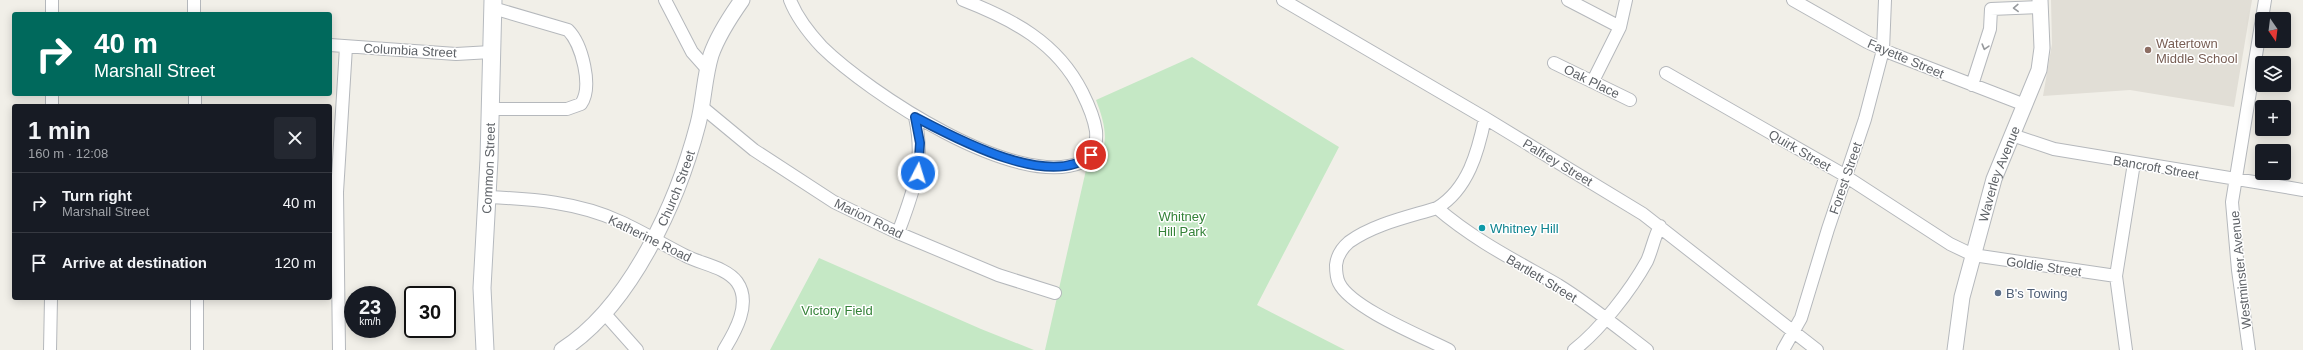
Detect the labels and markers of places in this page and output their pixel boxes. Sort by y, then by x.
place label: Watertown Middle School [2156,36,2238,66]
marker: Watertown Middle School [2143,45,2153,55]
pin [1074,138,1108,172]
place label: Whitney Hill [1490,221,1559,236]
marker: Whitney Hill [1477,223,1487,233]
place label: B's Towing [2006,286,2068,301]
marker: B's Towing [1993,288,2003,298]

